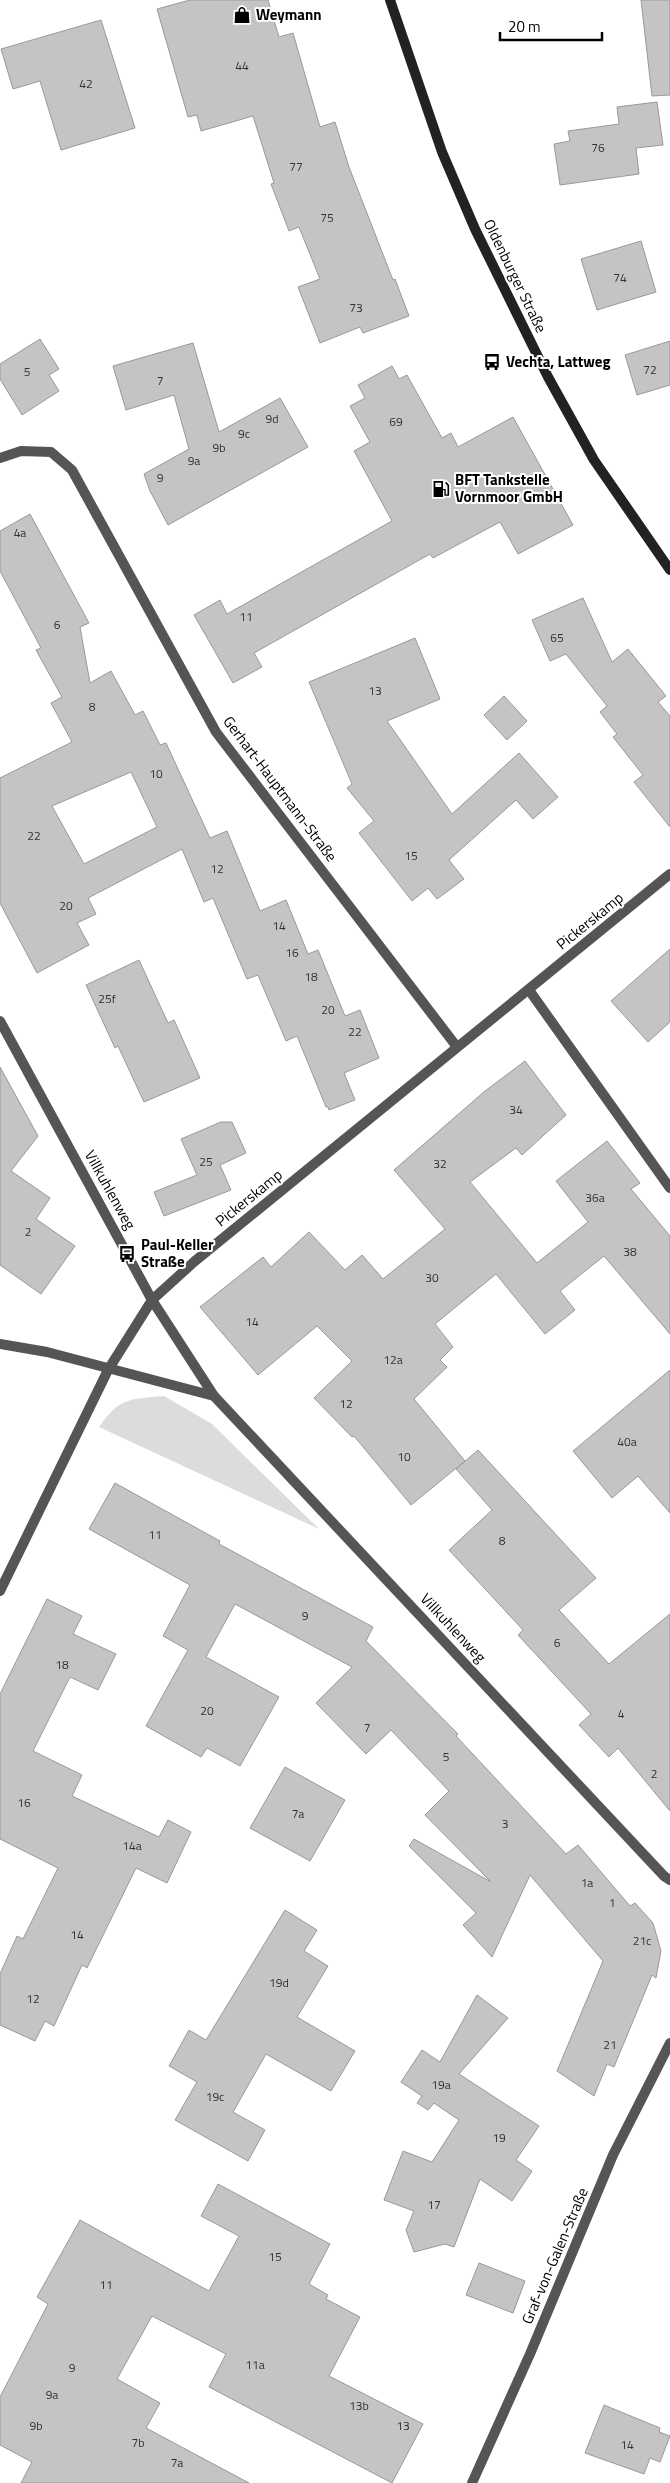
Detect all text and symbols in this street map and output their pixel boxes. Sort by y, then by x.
place label: Weymann [256,3,322,26]
shop icon: Weymann [232,5,252,25]
scale bar [500,10,602,42]
text: 20 m [508,15,541,38]
house number: 44 [235,56,249,75]
house number: 42 [79,74,93,93]
house number: 76 [591,138,605,157]
house number: 77 [289,157,303,176]
house number: 75 [320,208,334,227]
street label: Oldenburger Straße [478,215,553,336]
house number: 74 [613,268,627,287]
house number: 73 [349,298,363,317]
place label: Vechta, Lattweg [506,350,611,373]
bus stop icon: Vechta, Lattweg [482,352,502,372]
house number: 72 [643,360,657,379]
house number: 5 [24,362,31,381]
house number: 7 [157,371,163,390]
house number: 9d [265,409,279,428]
house number: 69 [389,412,403,431]
house number: 9c [238,424,250,443]
house number: 9b [212,438,226,457]
house number: 9a [188,451,200,470]
house number: 9 [157,468,164,487]
place label: BFT Tankstelle Vornmoor GmbH [455,468,563,508]
fuel station icon: BFT Tankstelle Vornmoor GmbH [431,479,451,499]
house number: 4a [14,523,26,542]
house number: 11 [239,607,253,626]
house number: 6 [54,615,61,634]
house number: 65 [550,628,564,647]
house number: 13 [368,681,382,700]
house number: 8 [89,697,96,716]
street label: Gerhart-Hauptmann-Straße [218,711,343,866]
house number: 10 [149,764,163,783]
house number: 22 [27,826,41,845]
house number: 15 [404,846,418,865]
house number: 12 [210,859,224,878]
street label: Pickerskamp [551,886,628,955]
house number: 20 [59,896,73,915]
house number: 14 [272,916,286,935]
house number: 16 [285,943,299,962]
house number: 18 [304,967,318,986]
house number: 25f [98,989,116,1008]
house number: 20 [321,1000,335,1019]
house number: 22 [348,1022,362,1041]
house number: 34 [509,1100,523,1119]
street label: Villkuhlenweg [79,1146,142,1234]
house number: 25 [199,1152,213,1171]
house number: 32 [433,1154,447,1173]
street label: Pickerskamp [210,1163,287,1232]
house number: 36a [585,1188,605,1207]
house number: 2 [25,1222,31,1241]
place label: Paul-Keller Straße [141,1233,214,1273]
house number: 38 [623,1242,637,1261]
bus stop icon: Paul-Keller Straße [117,1244,137,1264]
house number: 30 [425,1268,439,1287]
house number: 14 [245,1312,259,1331]
house number: 12a [383,1350,403,1369]
house number: 12 [339,1394,353,1413]
house number: 40a [617,1432,637,1451]
house number: 10 [397,1447,411,1466]
house number: 11 [148,1525,162,1544]
house number: 8 [499,1531,506,1550]
street label: Villkuhlenweg [415,1588,492,1668]
house number: 9 [302,1606,309,1625]
house number: 6 [554,1633,561,1652]
house number: 18 [55,1655,69,1674]
house number: 20 [200,1701,214,1720]
house number: 4 [618,1704,625,1723]
house number: 7 [364,1718,370,1737]
house number: 5 [443,1747,450,1766]
house number: 2 [651,1764,657,1783]
house number: 16 [17,1793,31,1812]
house number: 7a [292,1804,304,1823]
house number: 3 [502,1814,508,1833]
house number: 14a [122,1836,142,1855]
house number: 1a [581,1873,593,1892]
house number: 1 [609,1893,615,1912]
house number: 14 [70,1925,84,1944]
house number: 21c [633,1931,651,1950]
house number: 19d [269,1973,289,1992]
house number: 12 [26,1989,40,2008]
house number: 21 [603,2035,617,2054]
house number: 19a [431,2075,451,2094]
house number: 19c [206,2087,224,2106]
house number: 19 [492,2128,506,2147]
street label: Graf-von-Galen-Straße [515,2184,594,2328]
house number: 17 [427,2195,441,2214]
house number: 15 [268,2247,282,2266]
house number: 11 [99,2275,113,2294]
house number: 11a [245,2355,265,2374]
house number: 9 [69,2358,76,2377]
house number: 9a [46,2385,58,2404]
house number: 13b [349,2396,369,2415]
house number: 9b [29,2416,43,2435]
house number: 13 [396,2416,410,2435]
house number: 7b [131,2433,145,2452]
house number: 14 [620,2435,634,2454]
house number: 7a [171,2453,183,2472]

